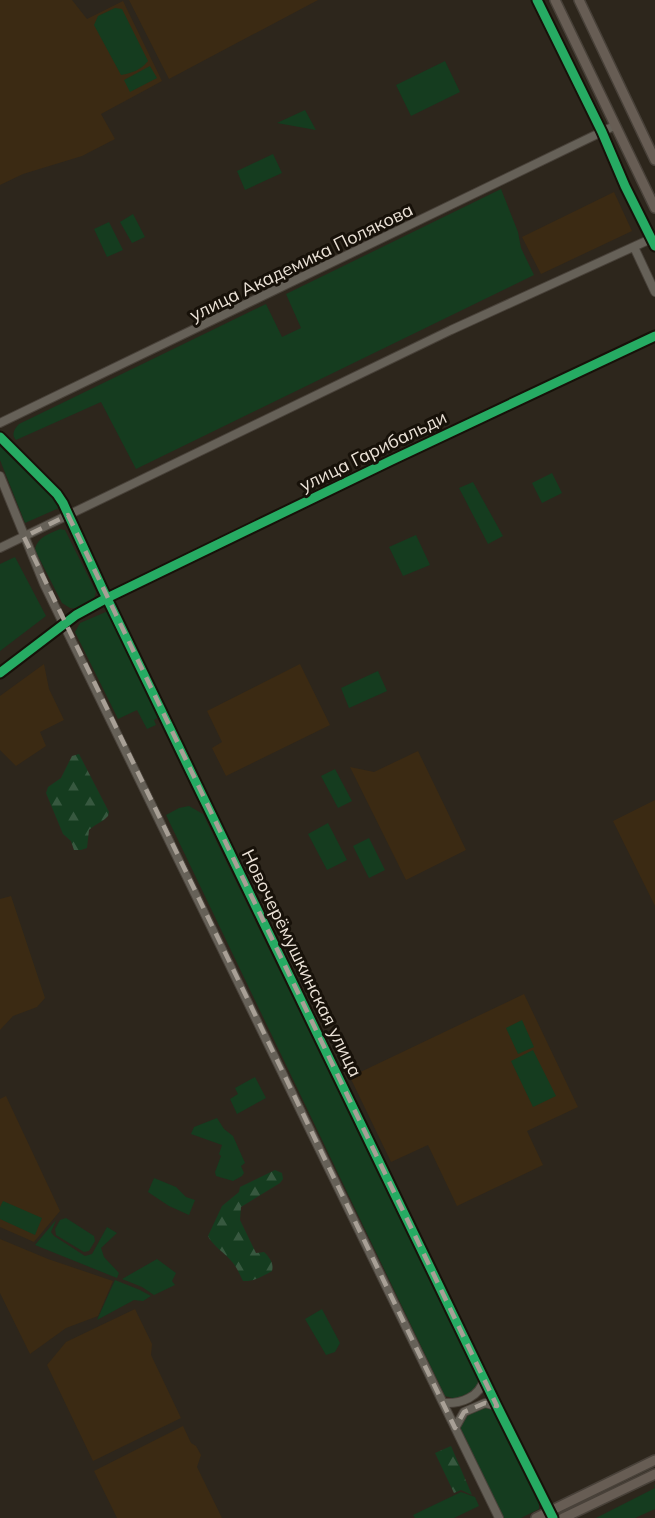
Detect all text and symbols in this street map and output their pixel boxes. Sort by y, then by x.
street label: улица Академика Полякова [185,198,417,326]
street label: улица Гарибальди [296,405,450,497]
street label: Новочерёмушкинская улица [237,845,367,1081]

